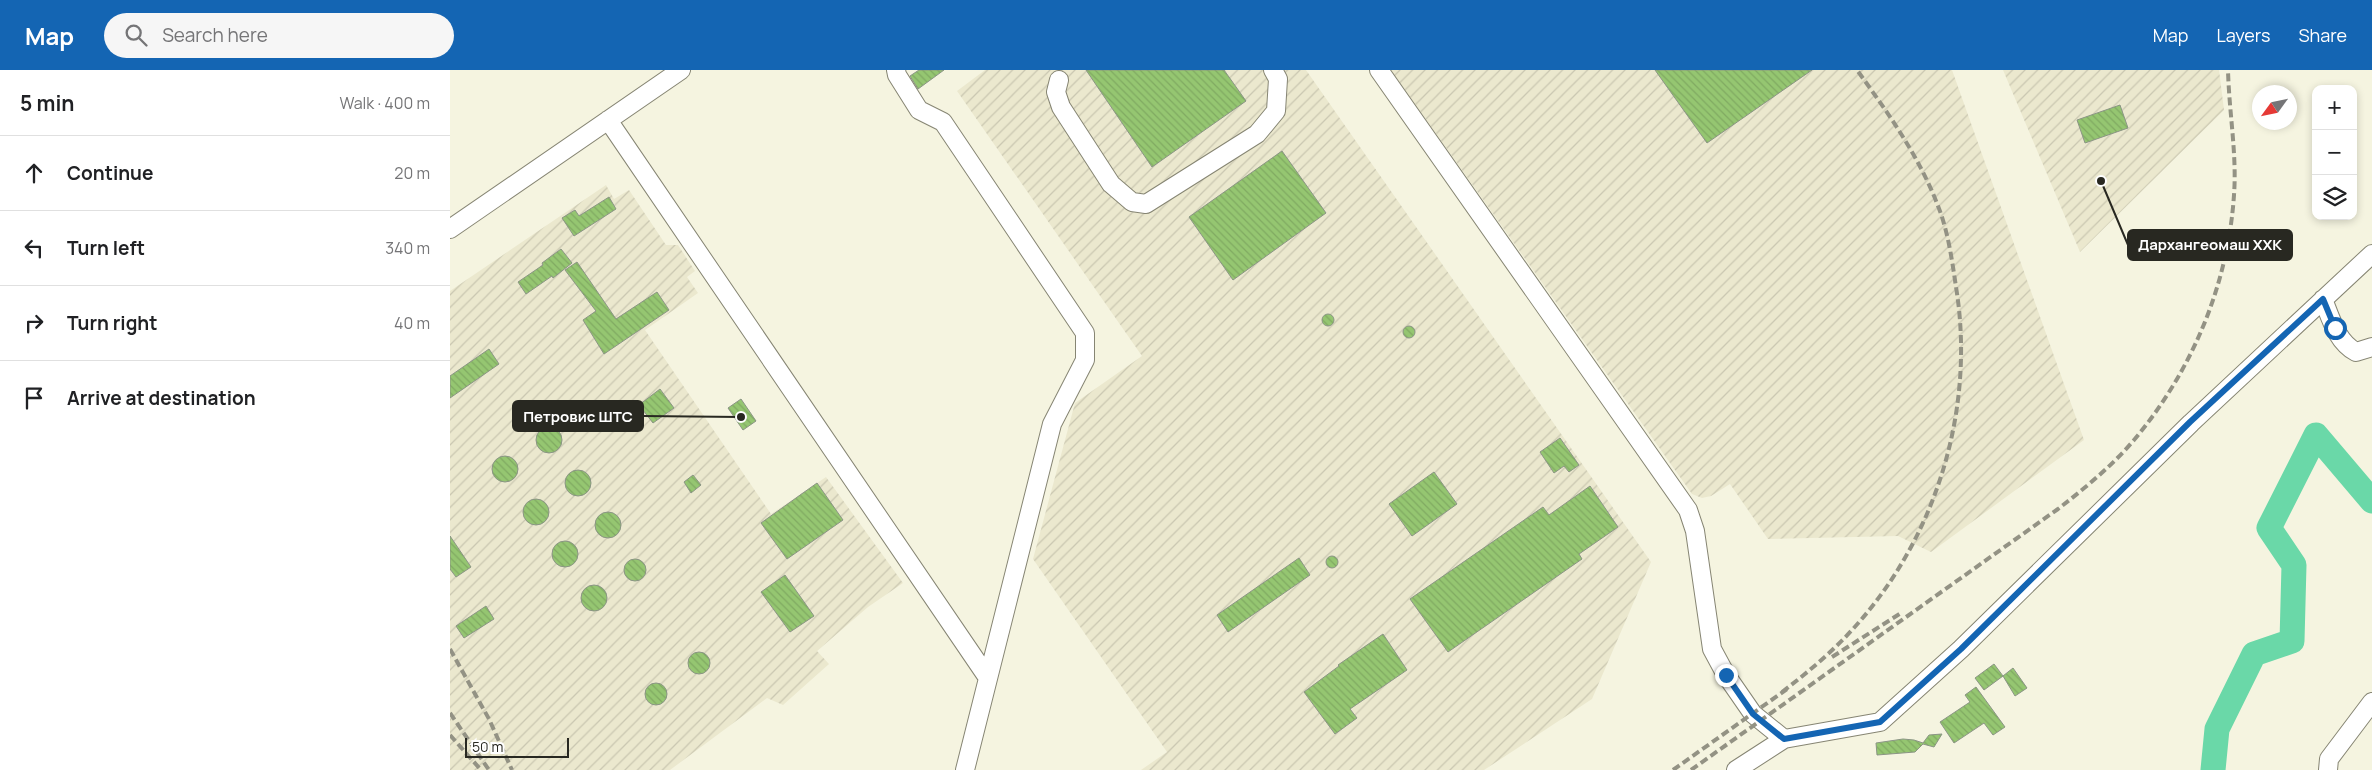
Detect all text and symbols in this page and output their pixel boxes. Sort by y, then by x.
search box [104,13,454,58]
text: Map [25,19,74,52]
icon: search [122,21,150,49]
text: Search here [162,22,268,48]
text: Map [2153,23,2188,47]
text: Layers [2216,23,2270,47]
text: Share [2298,23,2347,47]
north arrow [2252,85,2297,130]
map controls [2312,85,2357,220]
button: + [2312,85,2357,130]
text: 5 min [20,89,74,117]
text: Walk · 400 m [339,92,430,114]
button: − [2312,130,2357,175]
icon: ahead [20,159,48,187]
text: Continue [67,160,153,186]
text: 20 m [394,162,430,184]
button: layers [2312,175,2357,220]
callout: Дархангеомаш ХХК [2128,230,2292,260]
icon: left [20,234,48,262]
text: Дархангеомаш ХХК [2138,234,2282,255]
text: Turn left [67,235,145,261]
text: 340 m [385,237,430,259]
icon: right [20,309,48,337]
text: Turn right [67,310,157,336]
text: 40 m [394,312,430,334]
route start [2324,317,2347,340]
icon: arrive [20,384,48,412]
text: Arrive at destination [67,385,256,411]
callout: Петровис ШТС [513,401,643,431]
text: Петровис ШТС [523,406,633,427]
route end [1715,664,1738,687]
scale bar [465,735,569,758]
text: 50 m [472,737,503,756]

